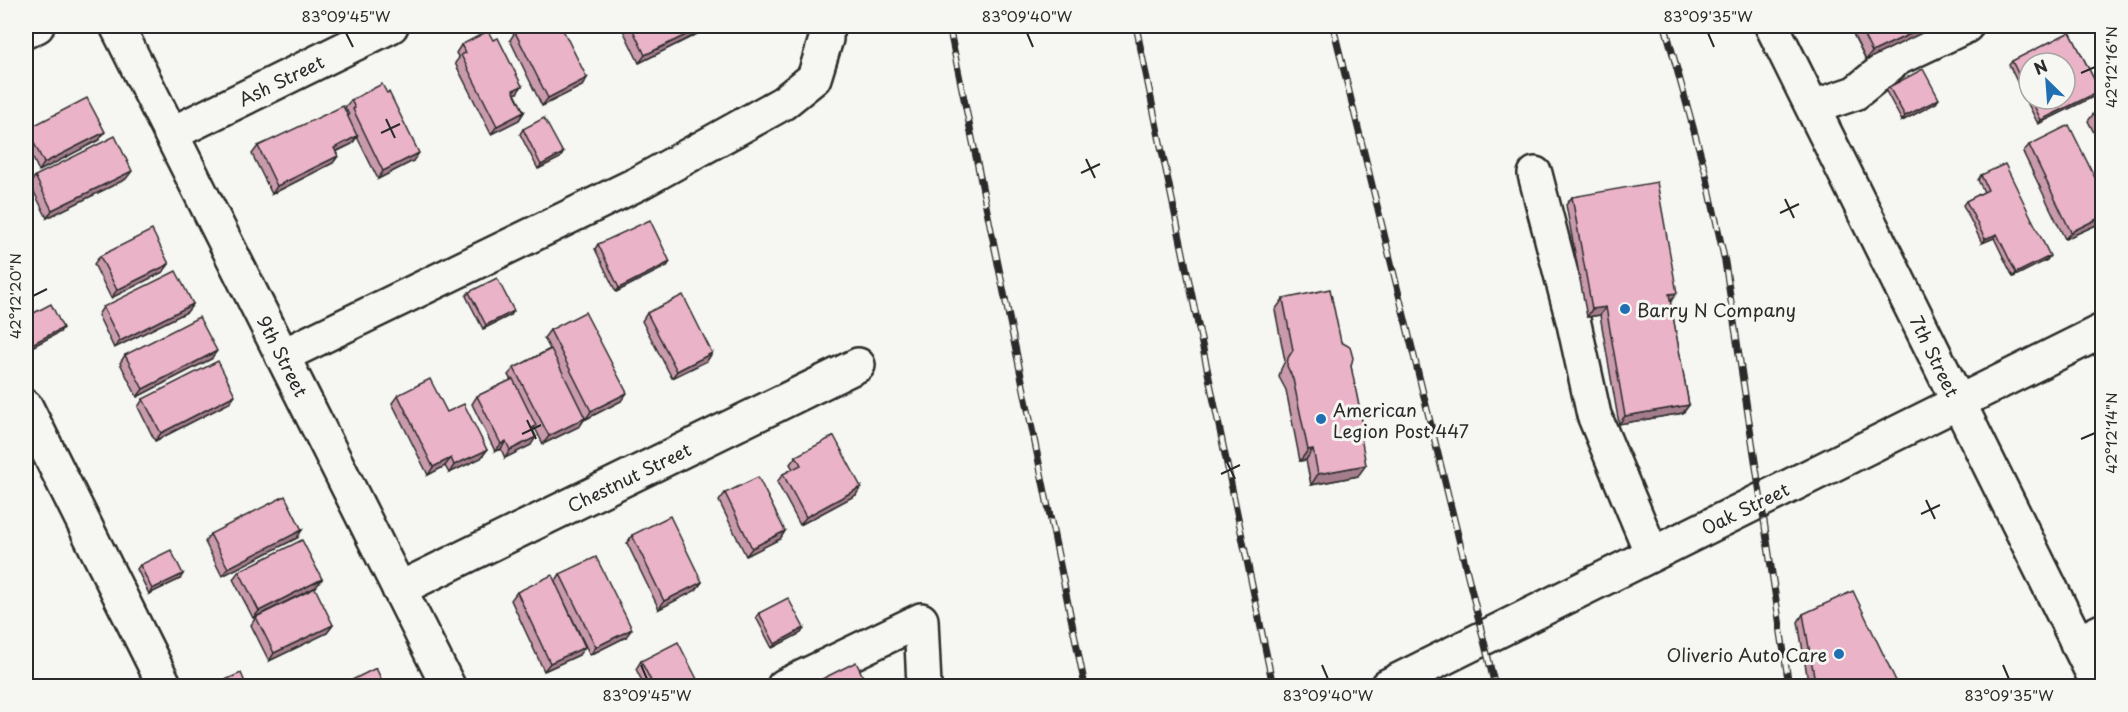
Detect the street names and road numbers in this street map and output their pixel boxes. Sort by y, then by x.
street label: Ash Street [234,48,328,112]
street label: 9th Street [251,311,315,401]
street label: 7th Street [1904,311,1966,401]
street label: Chestnut Street [563,435,695,519]
street label: Oak Street [1696,475,1794,541]

